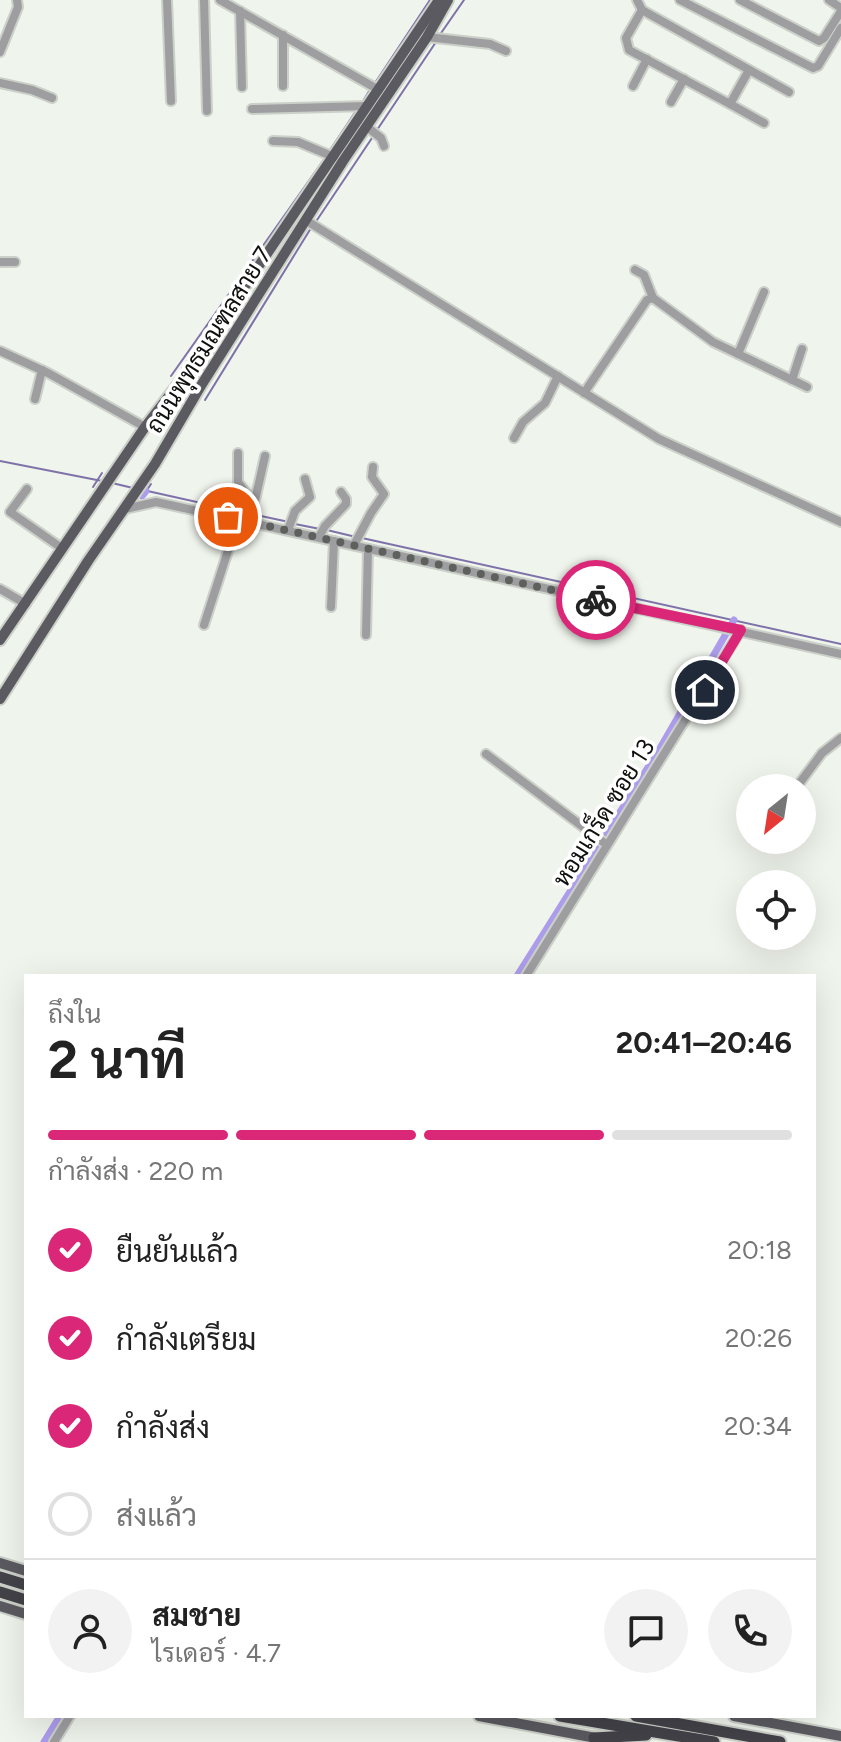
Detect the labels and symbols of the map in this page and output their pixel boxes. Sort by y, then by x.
street label: ถนนพุทธมณฑลสาย 7 [140,241,279,439]
pin [194,483,262,551]
courier [556,560,636,640]
pin [671,656,739,724]
street label: หอมเกร็ด ซอย 13 [545,732,661,892]
north arrow [736,774,816,854]

